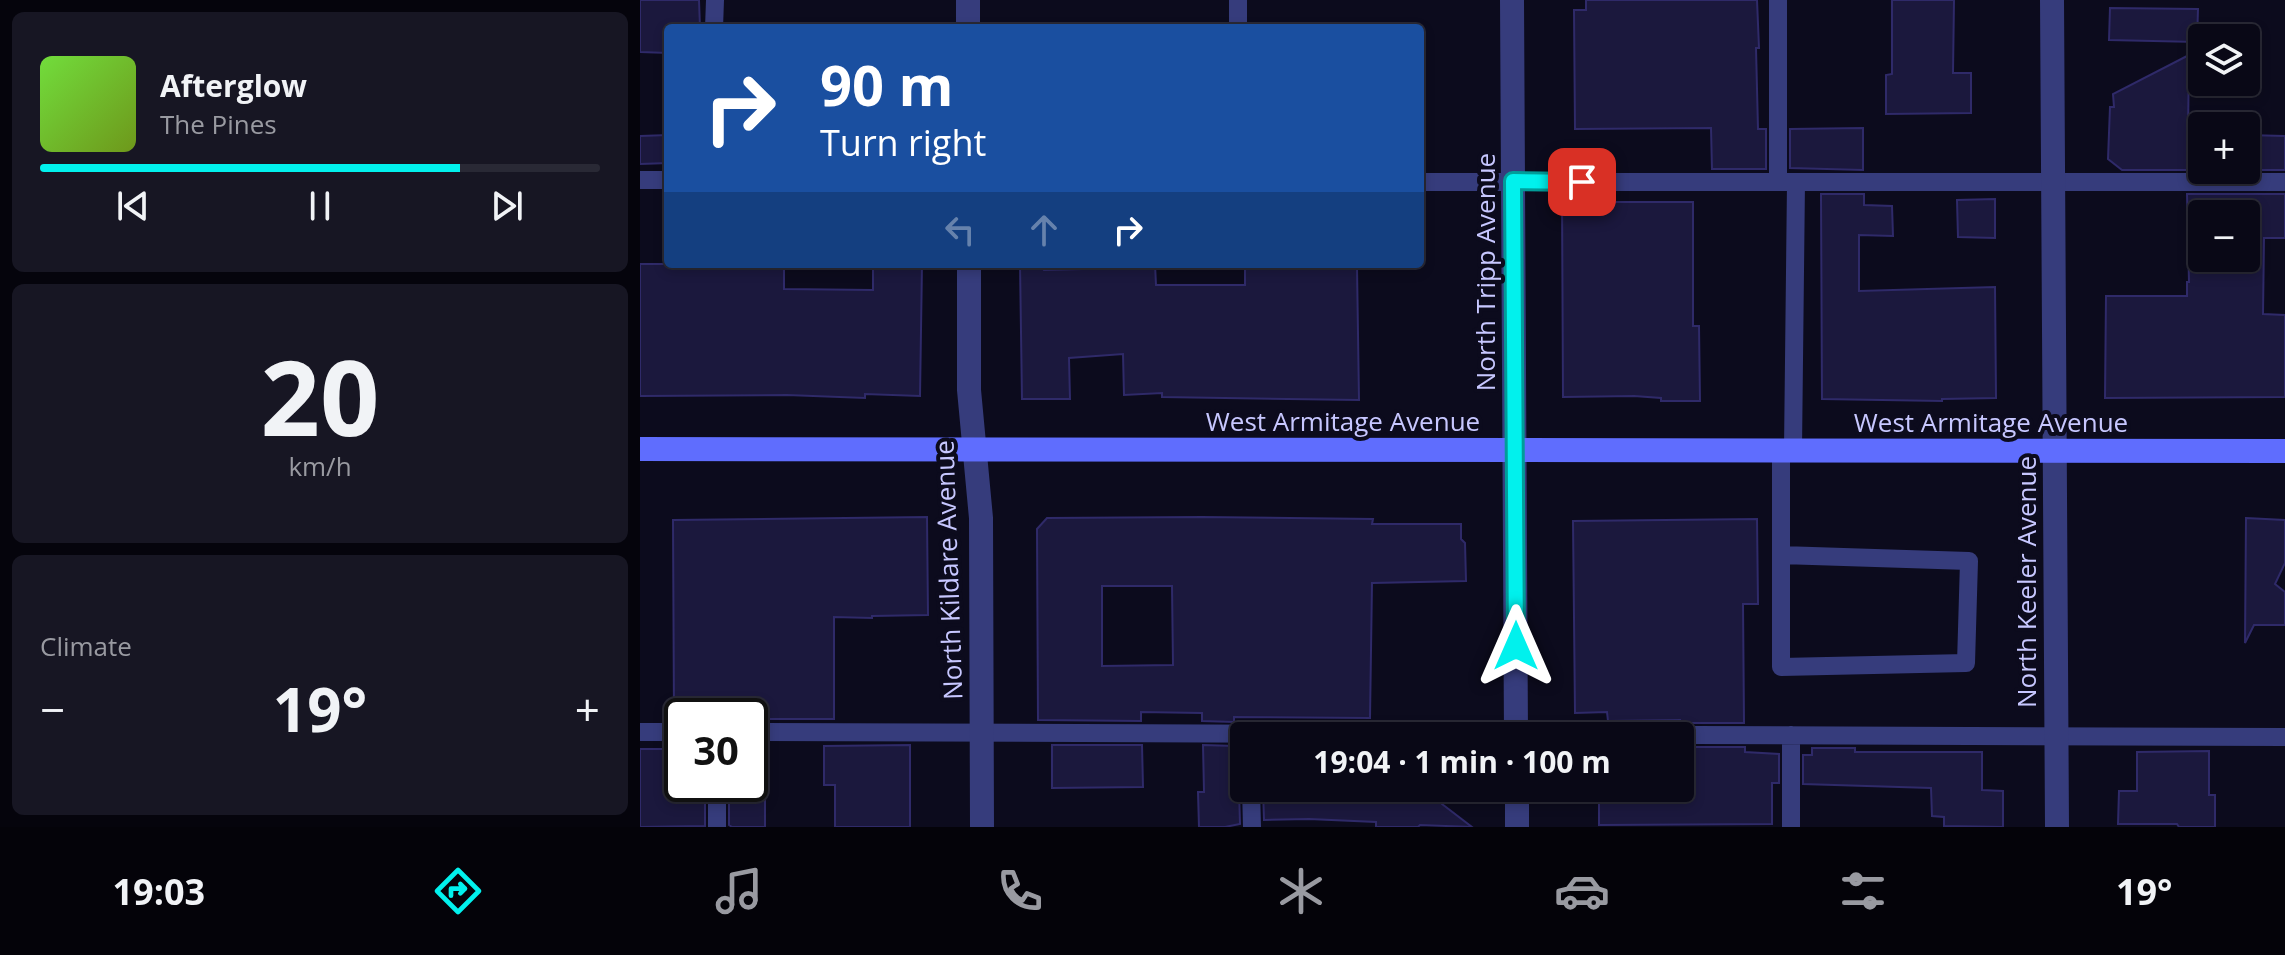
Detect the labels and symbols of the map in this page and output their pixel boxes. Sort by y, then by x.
pin [1548,148,1616,216]
street label: North Tripp Avenue [1467,153,1503,391]
street label: West Armitage Avenue [1206,403,1480,439]
street label: West Armitage Avenue [1854,404,2128,440]
street label: North Kildare Avenue [925,440,971,700]
street label: North Keeler Avenue [2008,456,2044,708]
position arrow [1474,604,1558,688]
speed limit sign: 30 [664,698,768,802]

